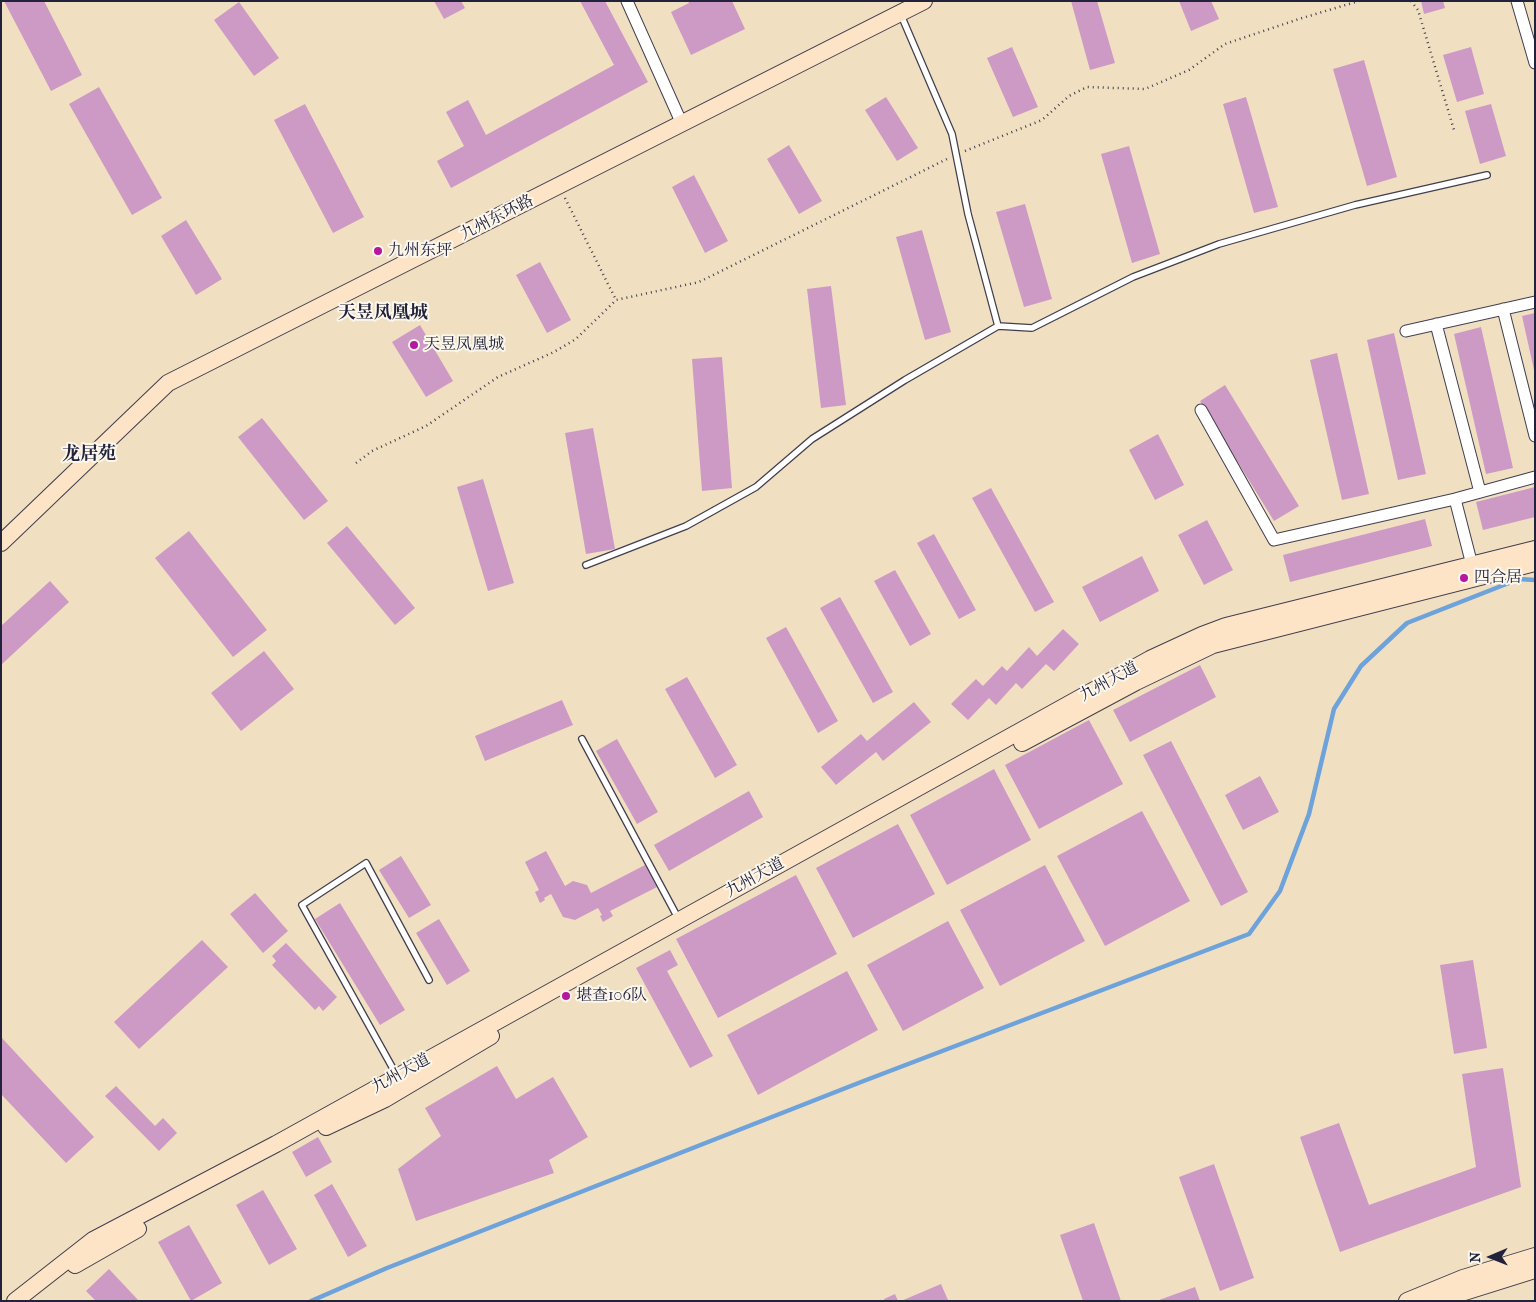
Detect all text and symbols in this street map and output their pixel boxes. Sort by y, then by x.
street label: 九州东环路 [457,191,537,245]
place label: 九州东坪 [388,241,452,261]
marker: 九州东坪 [372,245,384,257]
district label: 天昱凤凰城 [338,303,428,325]
place label: 天昱凤凰城 [424,335,504,355]
marker: 天昱凤凰城 [408,339,420,351]
district label: 龙居苑 [62,444,116,466]
place label: 四合居 [1474,568,1522,588]
marker: 四合居 [1458,572,1470,584]
street label: 九州大道 [1076,658,1142,706]
street label: 九州大道 [722,854,788,902]
place label: 堪查106队 [576,986,647,1006]
marker: 堪查106队 [560,990,572,1002]
street label: 九州大道 [368,1050,434,1098]
north arrow [1466,1232,1516,1282]
text: N [1467,1252,1484,1263]

